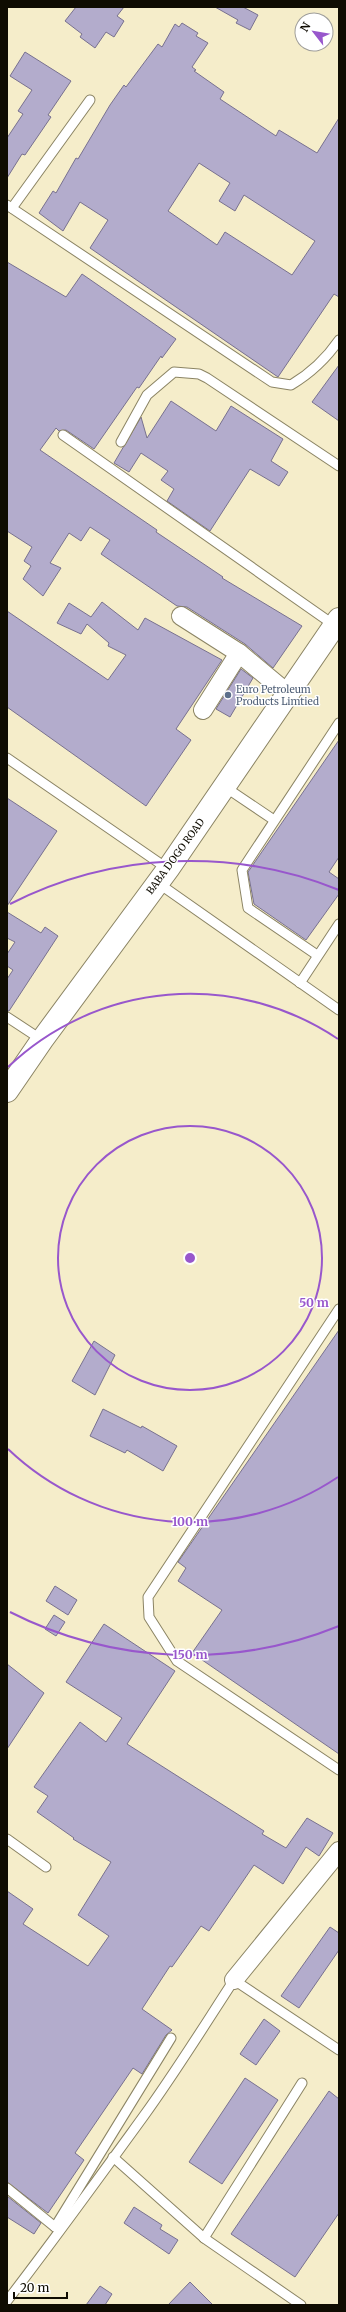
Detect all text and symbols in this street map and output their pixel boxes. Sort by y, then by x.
north arrow [294,12,334,52]
text: N [297,19,314,34]
place label: Euro Petroleum Products Limtied [236,683,319,708]
marker: Euro Petroleum Products Limtied [223,690,233,700]
street label: BABA DOGO ROAD [143,815,208,897]
centre of rings [183,1251,197,1265]
text: 50 m [299,1295,329,1310]
text: 100 m [172,1514,208,1529]
text: 150 m [173,1647,208,1662]
scale bar [14,2274,67,2300]
text: 20 m [20,2280,49,2295]

